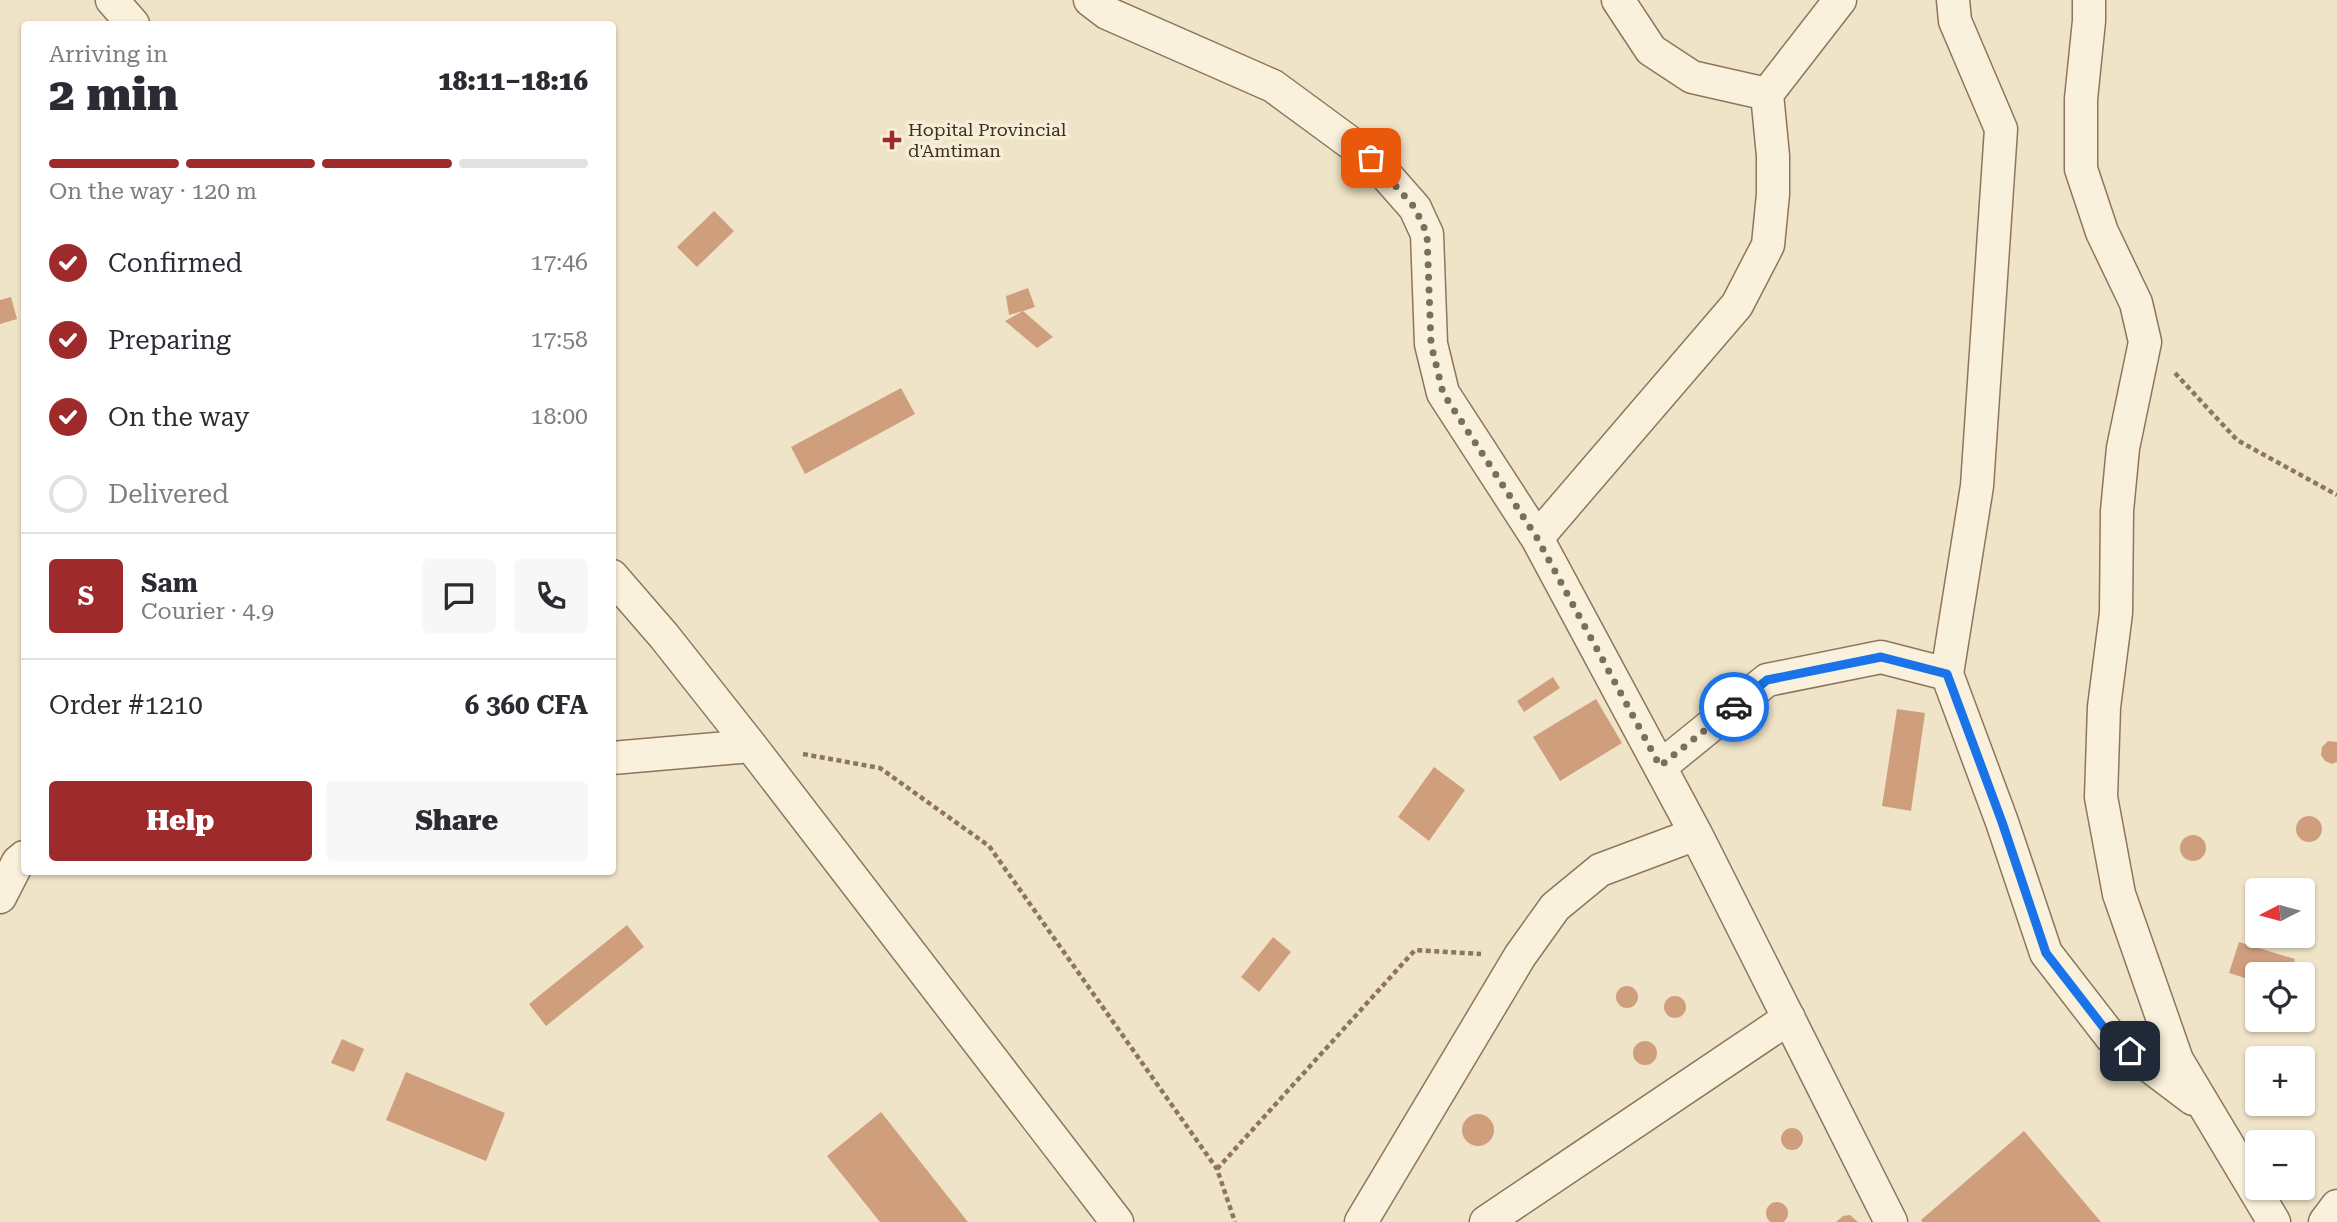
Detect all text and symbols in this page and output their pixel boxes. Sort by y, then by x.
text: Arriving in [49,41,168,68]
text: 18:11–18:16 [438,66,588,96]
text: 2 min [49,67,178,121]
place label: Hopital Provincial d'Amtiman [908,119,1067,161]
pin [1341,128,1401,188]
marker: Hopital Provincial d'Amtiman [882,130,902,150]
icon: bag [1352,139,1390,177]
text: On the way · 120 m [49,178,257,205]
icon: check [49,244,87,282]
text: Confirmed [108,248,243,278]
text: 17:46 [531,249,588,276]
icon: check [49,321,87,359]
text: Preparing [108,325,231,355]
text: 17:58 [531,326,588,353]
icon: check [49,398,87,436]
text: On the way [108,402,249,432]
text: 18:00 [531,403,588,430]
text: Delivered [108,479,229,509]
button: chat [422,559,496,633]
button: phone [514,559,588,633]
text: Sam [141,568,198,598]
text: S [78,581,94,611]
text: Courier · 4.9 [141,598,274,625]
courier [1699,672,1769,742]
icon: car [1715,688,1753,726]
text: Order #1210 [49,690,203,720]
text: 6 360 CFA [465,690,588,720]
button: Help [49,781,312,861]
button: Share [326,781,588,861]
north arrow [2245,878,2315,948]
map controls [2245,878,2315,1200]
button: locate [2245,962,2315,1032]
pin [2100,1021,2160,1081]
icon: home [2111,1032,2149,1070]
button: + [2245,1046,2315,1116]
button: − [2245,1130,2315,1200]

